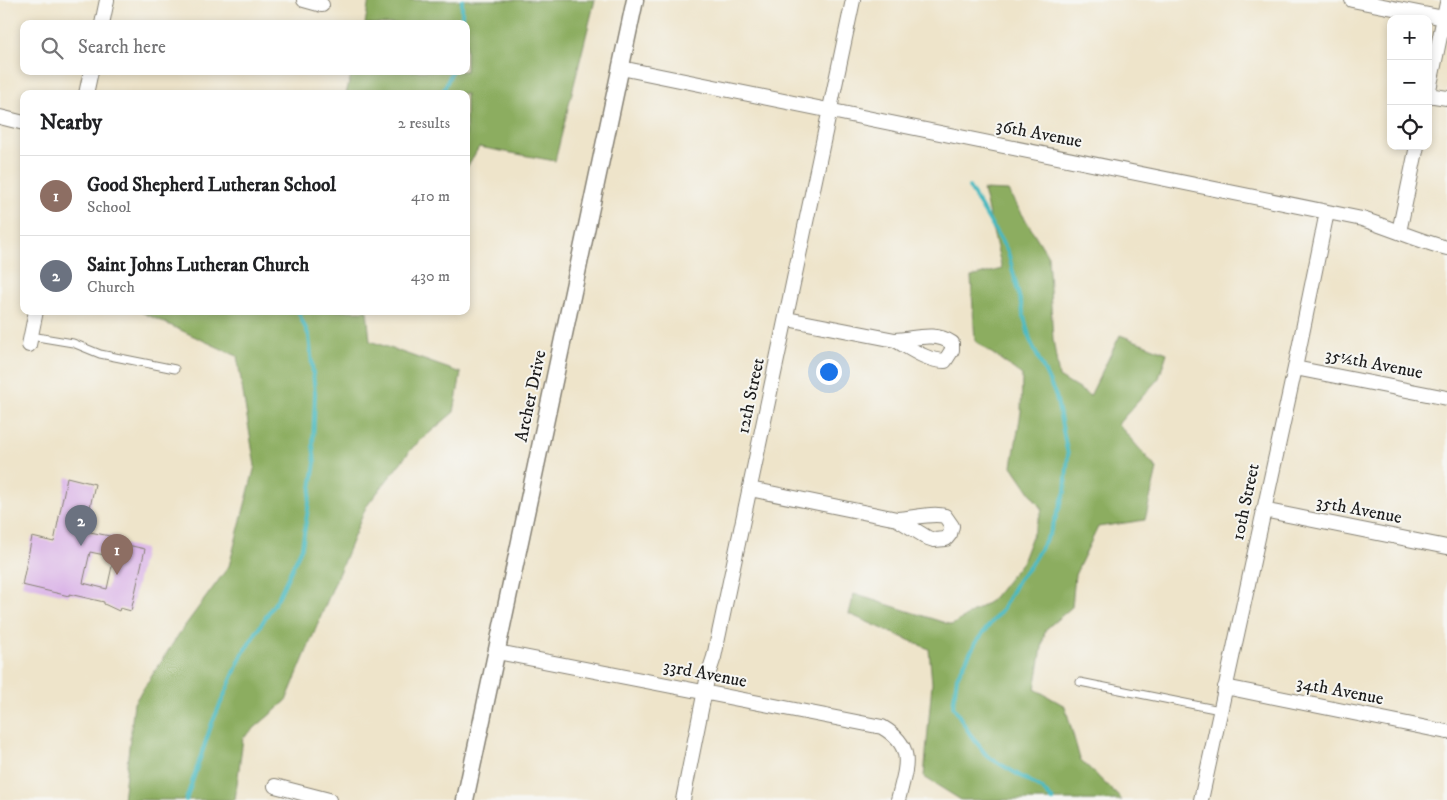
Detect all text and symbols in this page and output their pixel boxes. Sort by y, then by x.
map controls [1387,15,1432,150]
button: + [1387,15,1432,60]
search box [20,20,470,75]
icon: search [38,34,66,62]
text: Search here [78,36,166,59]
button: − [1387,60,1432,105]
button: locate [1387,105,1432,150]
text: Nearby [40,110,102,136]
text: 2 results [398,113,450,133]
street label: 36th Avenue [994,115,1084,153]
text: Good Shepherd Lutheran School [87,174,336,197]
text: 1 [53,186,59,206]
text: 410 m [411,186,450,206]
text: School [87,197,131,217]
text: Saint Johns Lutheran Church [87,254,309,277]
text: 2 [52,266,60,286]
text: 430 m [411,266,450,286]
text: Church [87,277,135,297]
street label: 35½th Avenue [1323,344,1425,384]
street label: Archer Drive [511,348,551,444]
street label: 12th Street [732,356,770,436]
your location [816,359,842,385]
street label: 10th Street [1227,461,1265,542]
street label: 35th Avenue [1314,491,1404,529]
pin: 2 [65,505,97,546]
pin: 1 [101,534,133,575]
street label: 33rd Avenue [661,655,749,693]
street label: 34th Avenue [1295,672,1385,710]

